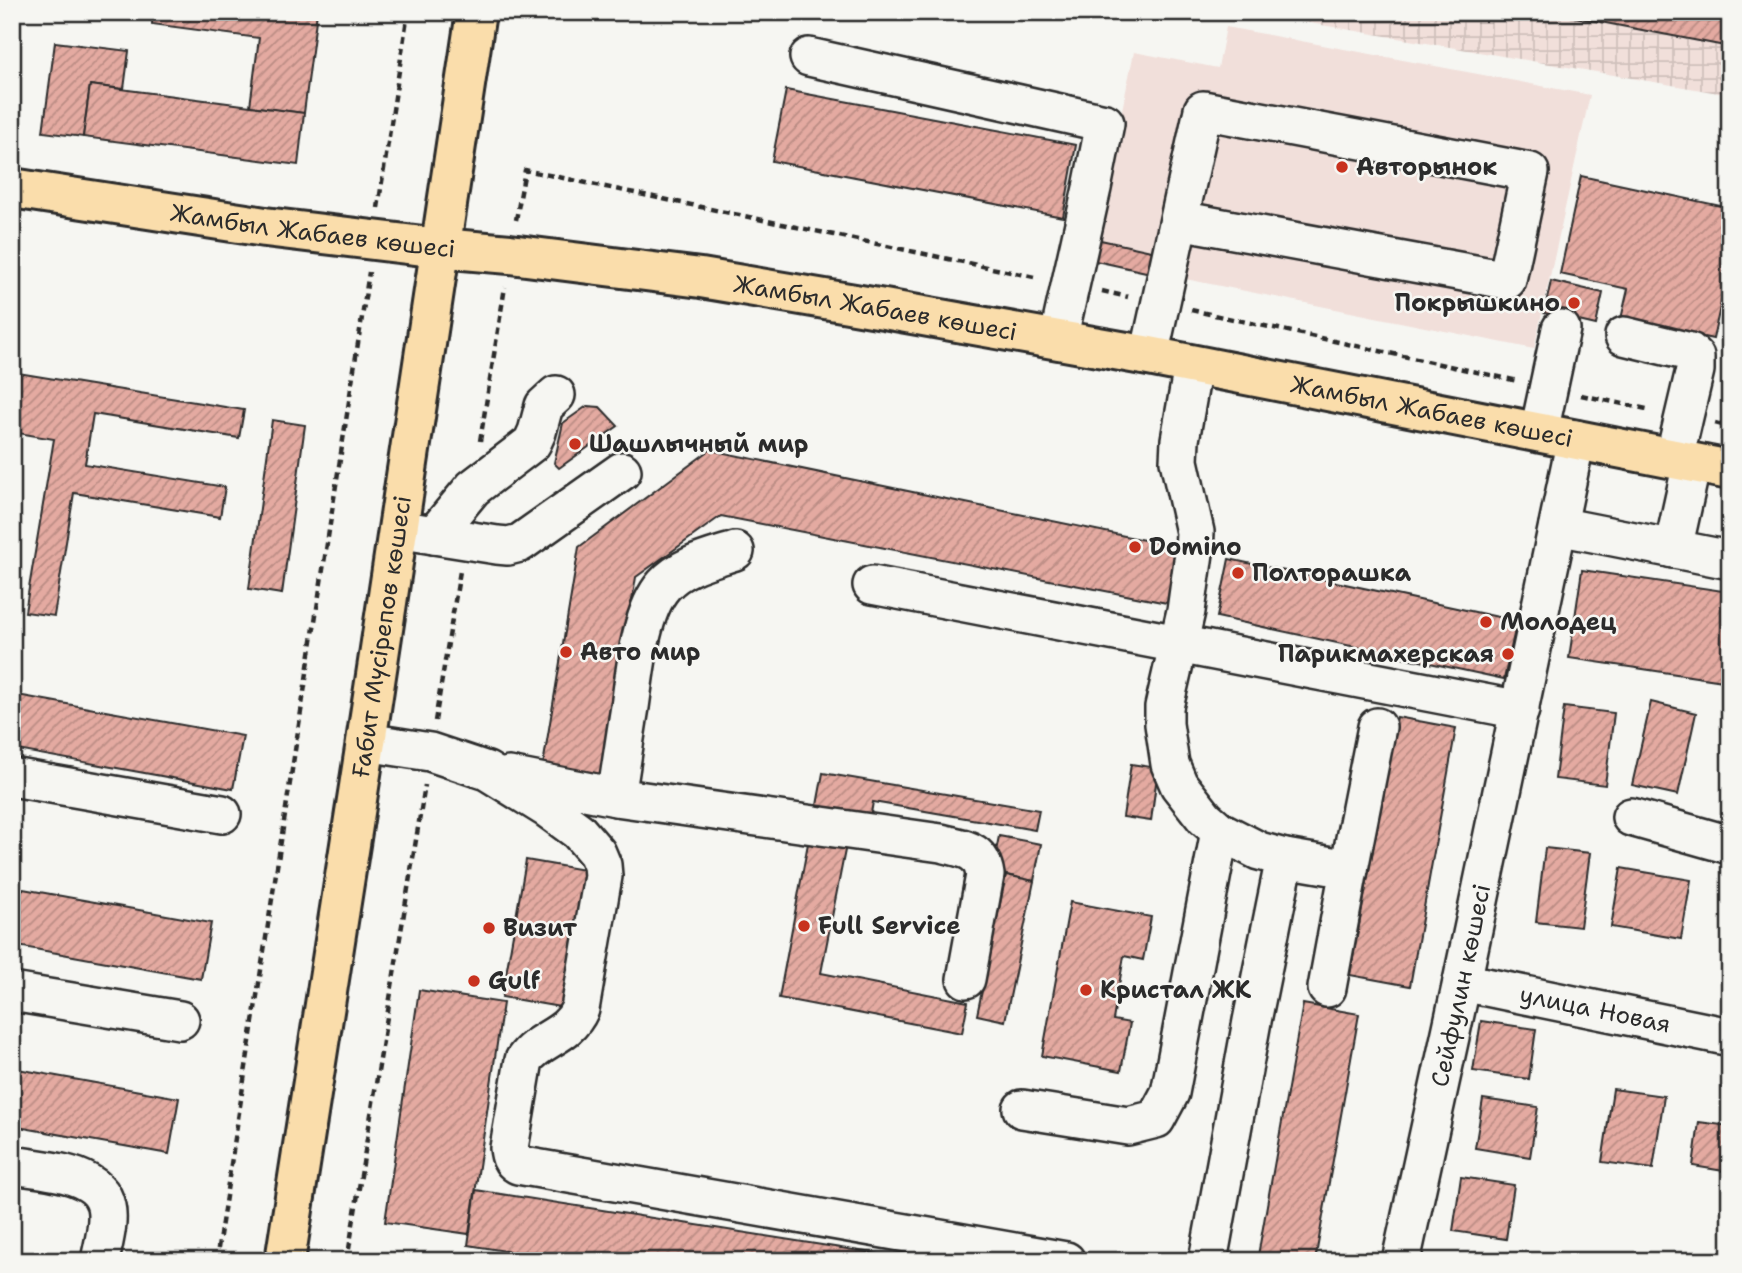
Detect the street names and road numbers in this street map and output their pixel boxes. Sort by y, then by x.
street label: Жамбыл Жабаев көшесі [168,197,456,265]
street label: Жамбыл Жабаев көшесі [731,268,1020,348]
street label: Жамбыл Жабаев көшесі [1288,368,1576,455]
street label: Ғабит Мүсірепов көшесі [345,493,419,780]
street label: Сейфулин көшесі [1424,881,1498,1090]
street label: улица Новая [1517,978,1674,1040]

